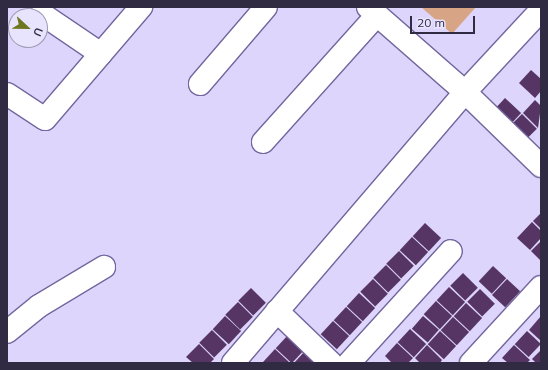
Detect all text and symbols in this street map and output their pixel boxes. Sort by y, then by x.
north arrow [8,8,48,48]
scale bar [412,8,477,34]
text: 20 m [417,15,445,30]
text: U [30,26,46,39]

